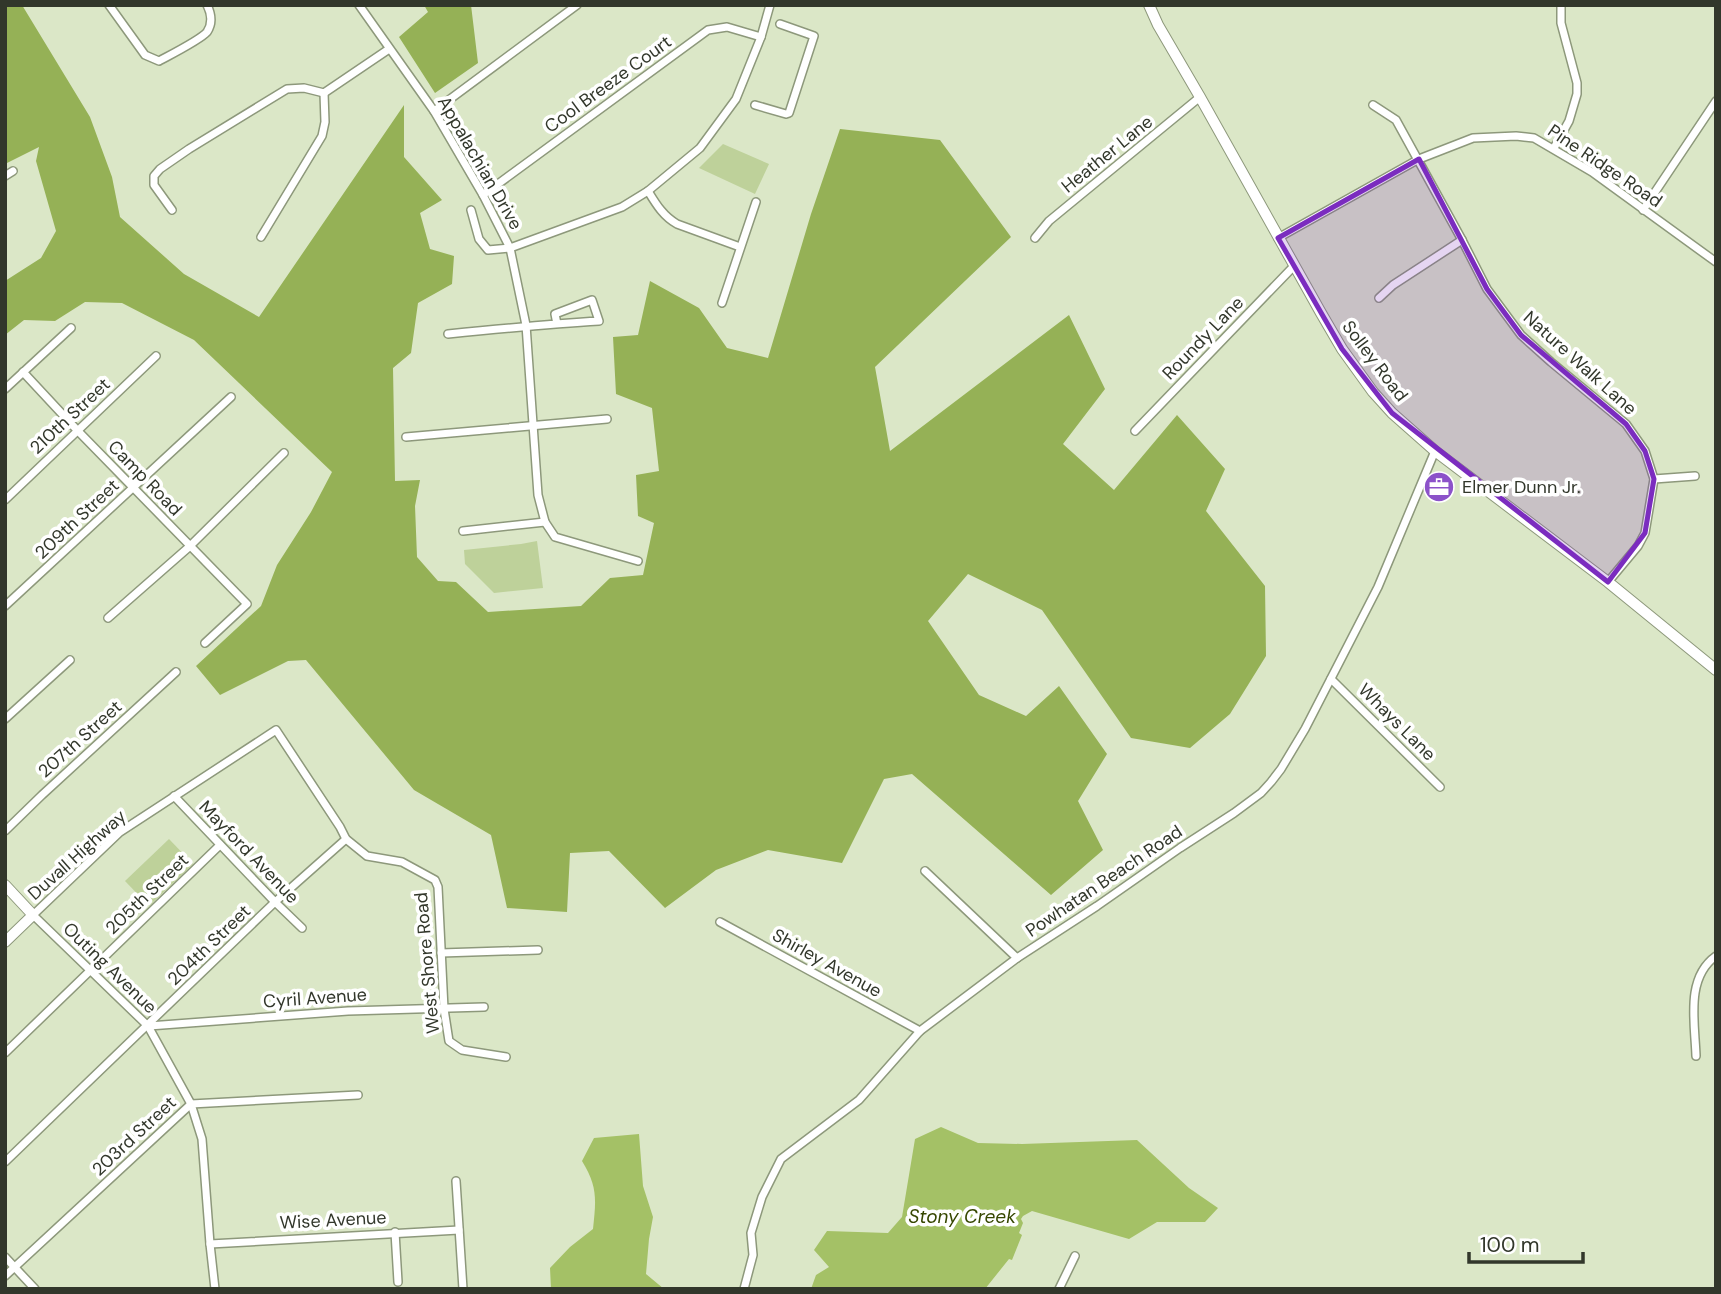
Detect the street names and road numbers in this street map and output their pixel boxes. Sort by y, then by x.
street label: Cool Breeze Court [540,30,676,138]
street label: Appalachian Drive [432,92,528,234]
street label: Heather Lane [1056,110,1158,198]
street label: Pine Ridge Road [1543,119,1667,213]
street label: Roundy Lane [1157,291,1249,385]
street label: Nature Walk Lane [1518,306,1642,420]
street label: Solley Road [1337,316,1413,406]
street label: 210th Street [25,373,115,459]
street label: Camp Road [103,435,187,521]
street label: 209th Street [30,474,124,564]
street label: Whays Lane [1353,678,1441,766]
street label: 207th Street [33,695,127,783]
street label: Mayford Avenue [194,795,304,909]
street label: Duvall Highway [23,805,131,905]
street label: Powhatan Beach Road [1021,820,1187,942]
street label: 205th Street [100,848,194,940]
street label: West Shore Road [409,891,445,1035]
street label: 204th Street [162,899,256,991]
street label: Outing Avenue [58,917,162,1019]
street label: Shirley Avenue [768,923,886,1003]
street label: Cyril Avenue [262,982,368,1014]
street label: 203rd Street [87,1091,181,1181]
street label: Wise Avenue [279,1205,387,1235]

